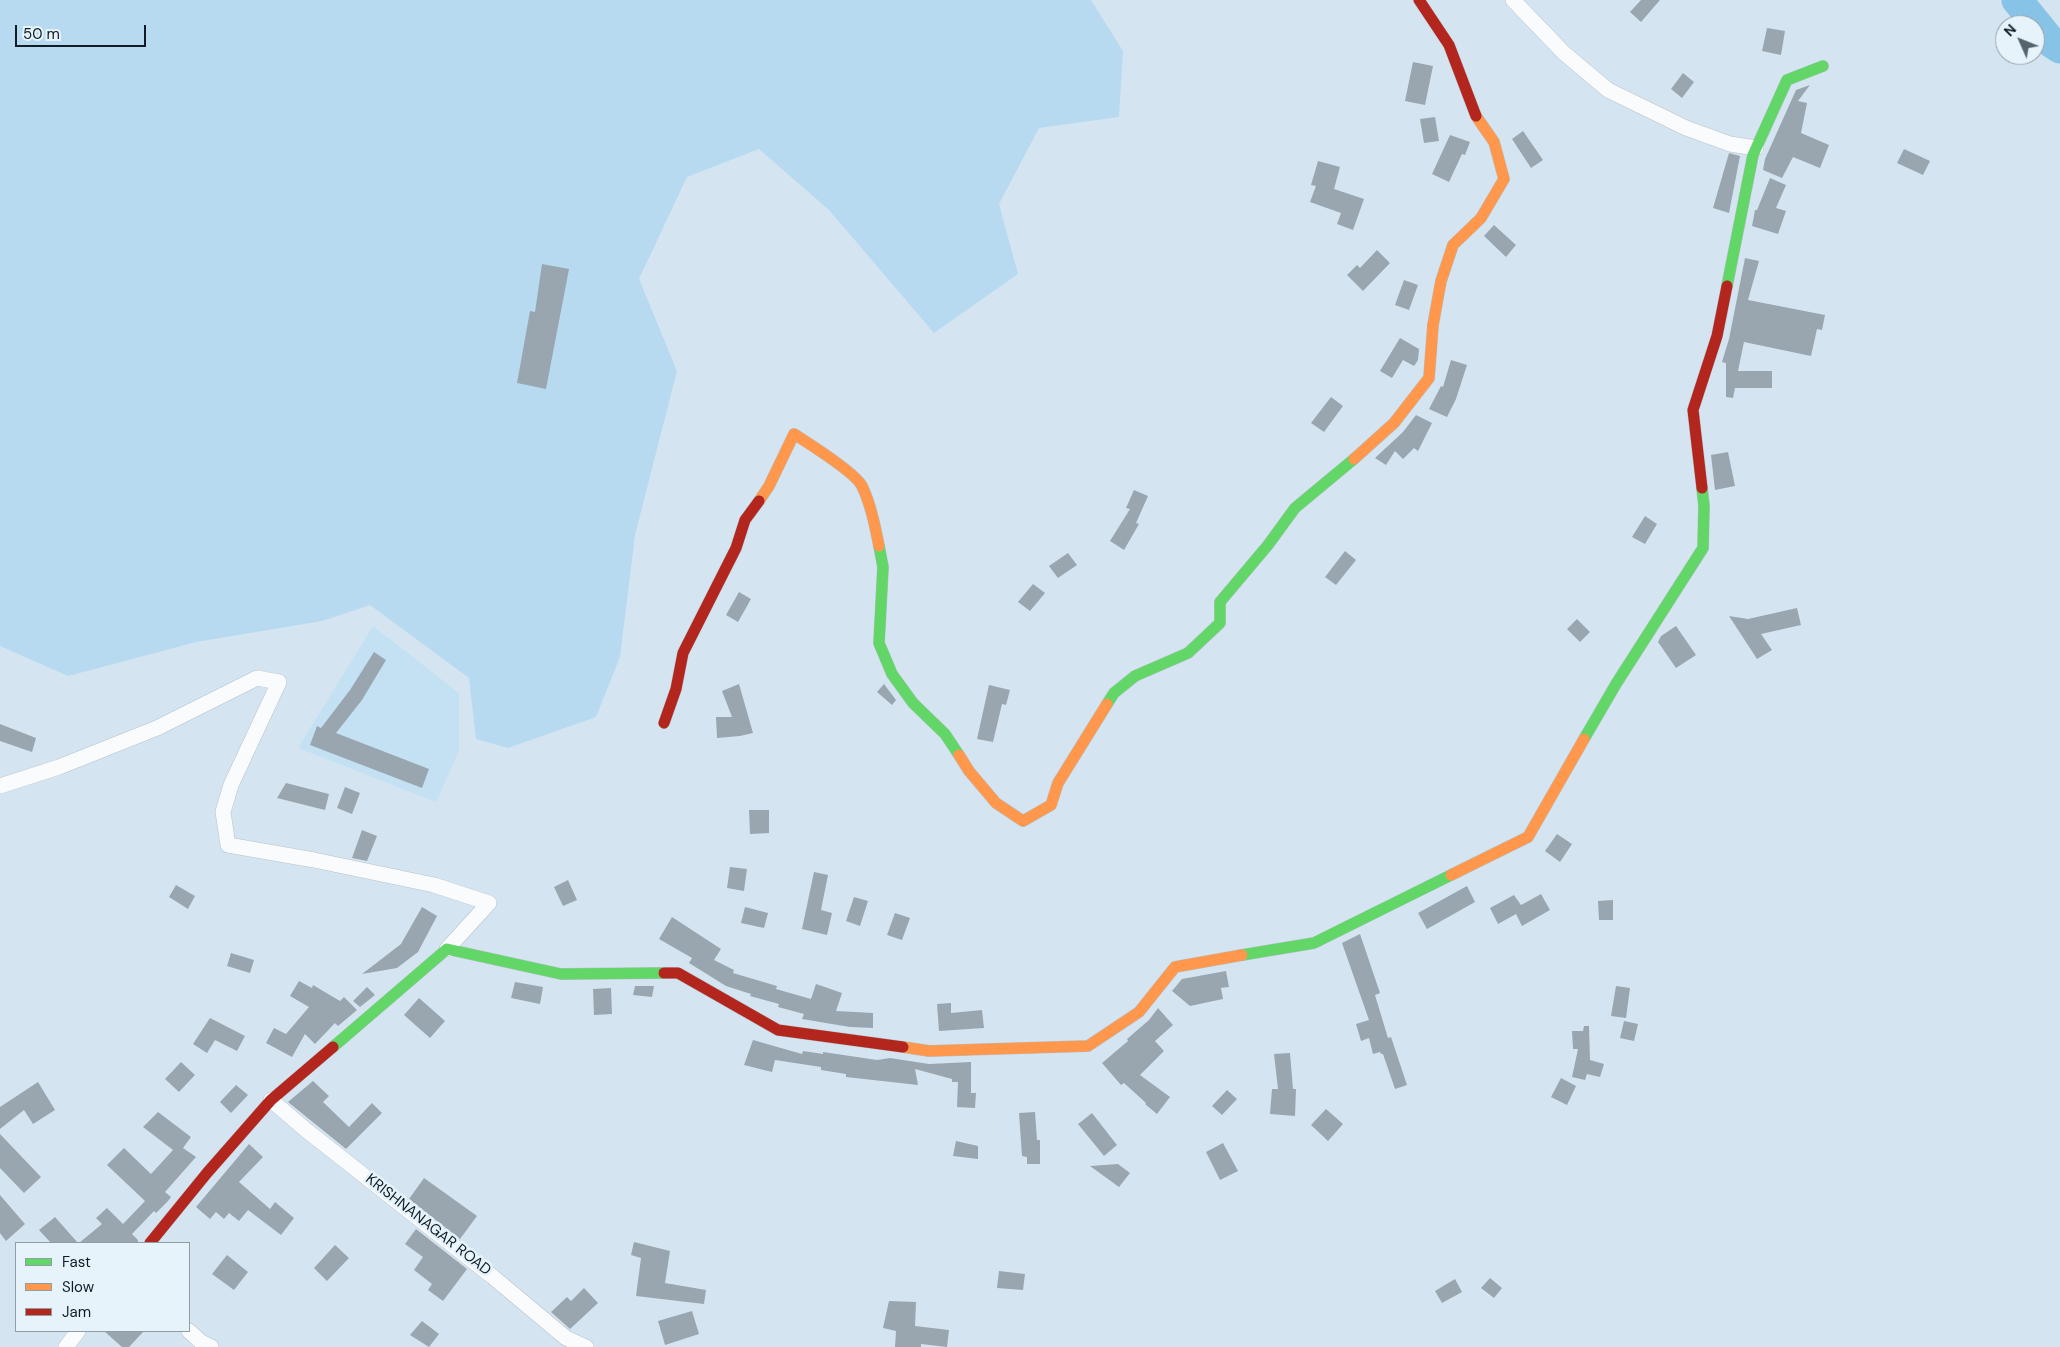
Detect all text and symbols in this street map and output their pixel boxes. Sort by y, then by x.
scale bar [18,15,149,47]
north arrow [1995,15,2045,65]
text: N [2000,20,2020,40]
text: 50 m [23,24,60,44]
street label: KRISHNANAGAR ROAD [362,1170,494,1280]
legend [15,1242,190,1332]
text: Fast [62,1252,91,1272]
text: Slow [62,1277,94,1297]
text: Jam [62,1302,91,1322]

